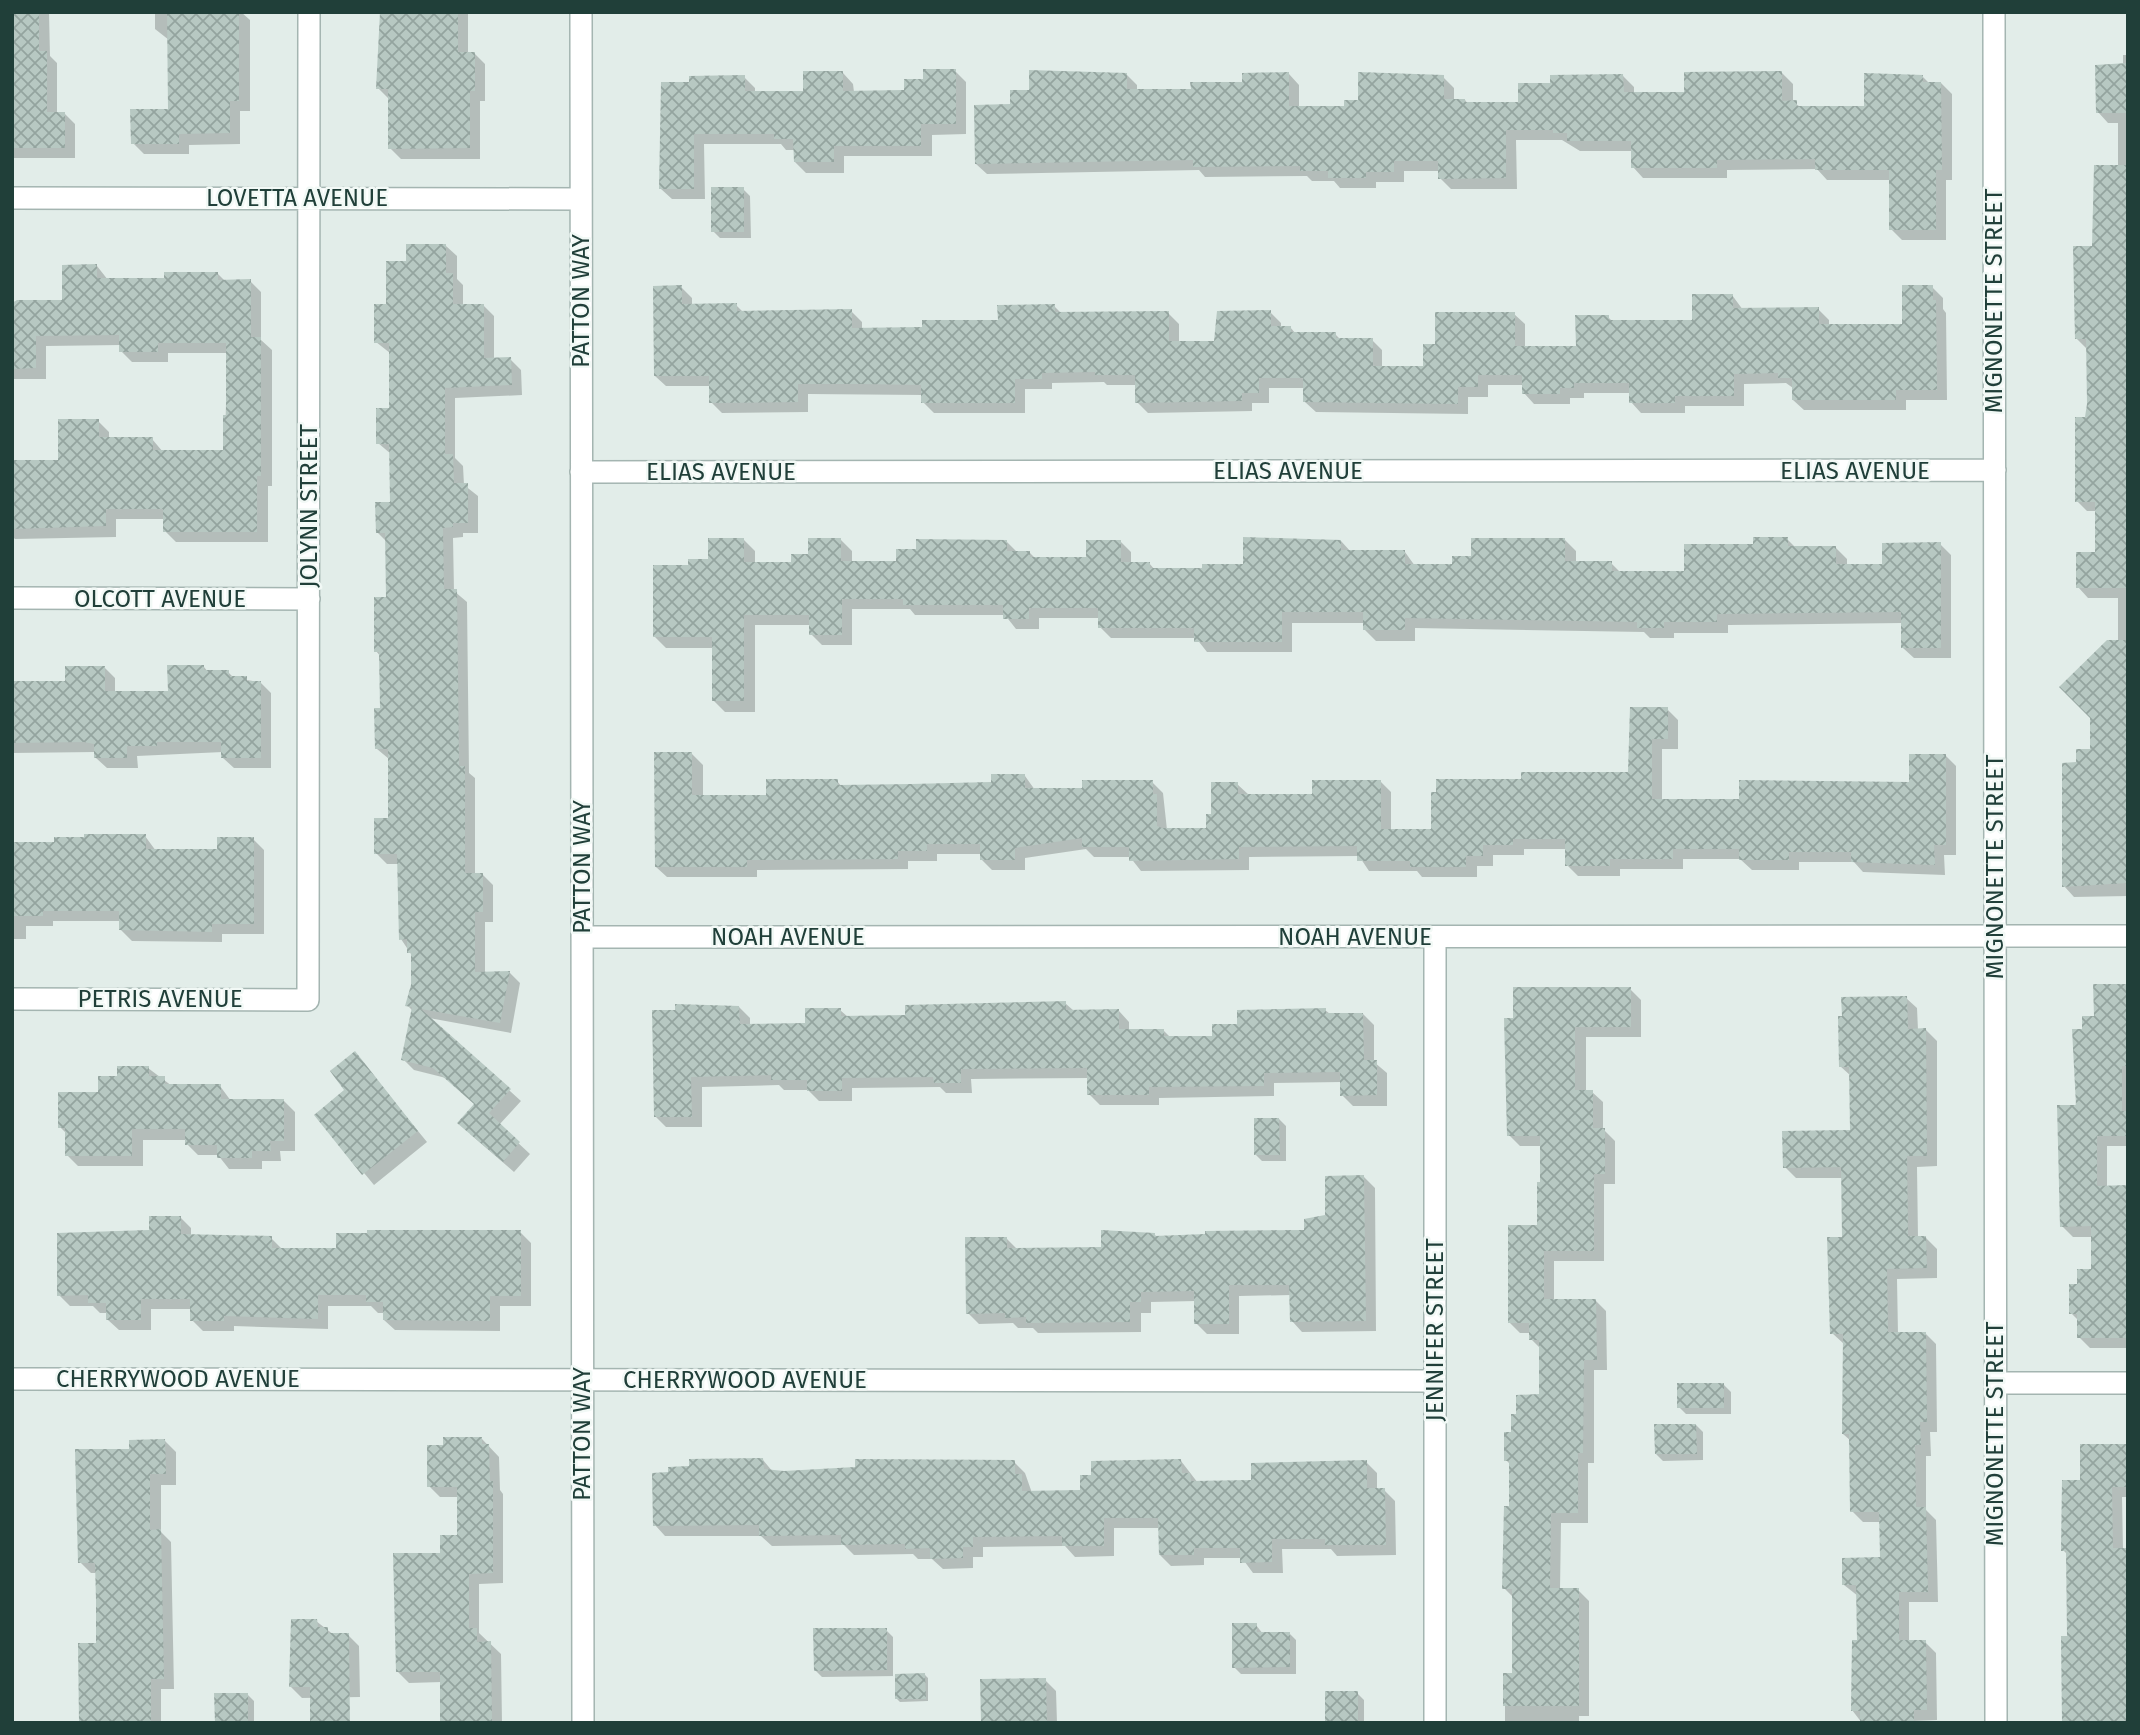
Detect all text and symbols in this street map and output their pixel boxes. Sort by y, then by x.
street label: LOVETTA AVENUE [206,184,388,212]
street label: MIGNONETTE STREET [1980,188,2008,413]
street label: PATTON WAY [567,233,595,368]
street label: JOLYNN STREET [295,424,323,588]
street label: ELIAS AVENUE [1213,457,1363,485]
street label: ELIAS AVENUE [1780,457,1930,485]
street label: ELIAS AVENUE [646,458,796,486]
street label: OLCOTT AVENUE [74,585,246,613]
street label: MIGNONETTE STREET [1981,754,2009,979]
street label: PATTON WAY [568,799,596,934]
street label: NOAH AVENUE [711,923,865,951]
street label: NOAH AVENUE [1278,923,1432,951]
street label: PETRIS AVENUE [78,985,242,1013]
street label: JENNIFER STREET [1421,1238,1449,1422]
street label: MIGNONETTE STREET [1981,1321,2009,1546]
street label: CHERRYWOOD AVENUE [56,1365,300,1393]
street label: PATTON WAY [568,1366,596,1501]
street label: CHERRYWOOD AVENUE [623,1366,867,1394]

